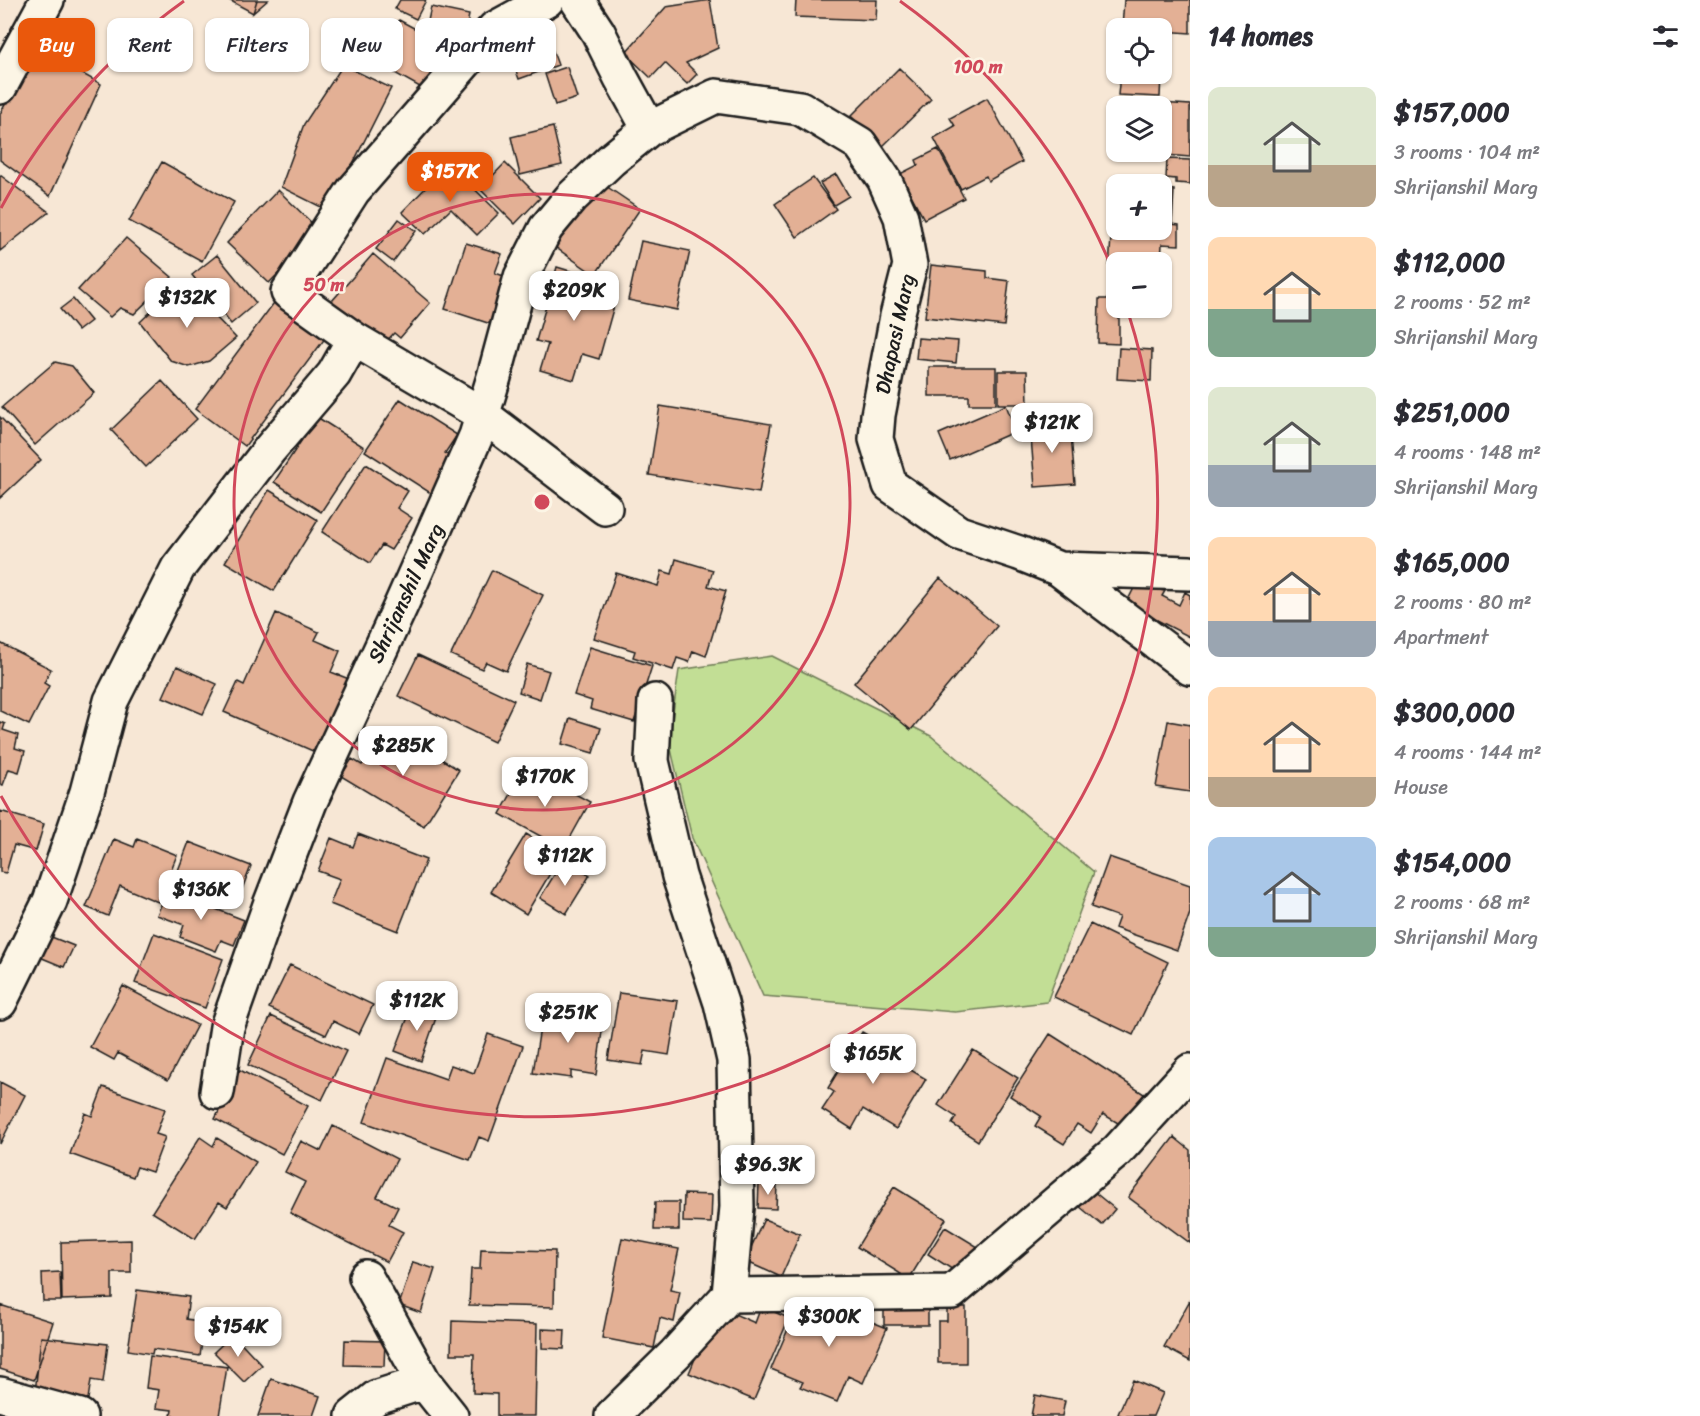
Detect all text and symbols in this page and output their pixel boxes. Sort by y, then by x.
text: 14 homes [1208,13,1313,59]
chip: Buy [18,18,95,72]
chip: Rent [107,18,193,72]
chip: Filters [205,18,309,72]
chip: New [321,18,403,72]
chip: Apartment [415,18,556,72]
map controls [1106,18,1172,318]
button: locate [1106,18,1172,84]
icon: filters [1649,20,1682,53]
text: 100 m [954,51,1003,83]
text: $157,000 [1394,89,1510,135]
button: layers [1106,96,1172,162]
icon: home [1256,111,1328,183]
text: 3 rooms · 104 m² [1394,135,1540,170]
pin: $157K [408,152,492,203]
text: $157K [421,154,479,189]
text: Shrijanshil Marg [1394,170,1538,205]
button: + [1106,174,1172,240]
text: $112,000 [1394,239,1505,285]
button: − [1106,252,1172,318]
icon: home [1256,261,1328,333]
text: 50 m [304,269,345,301]
street label: Dhapasi Marg [864,270,926,398]
pin: $209K [532,271,616,322]
text: $209K [543,273,605,308]
pin: $132K [145,278,229,329]
text: $132K [159,280,215,315]
text: 2 rooms · 52 m² [1394,285,1531,320]
text: Shrijanshil Marg [1394,320,1538,355]
text: $251,000 [1394,389,1510,435]
pin: $121K [1010,403,1094,454]
text: $121K [1025,405,1079,440]
icon: home [1256,411,1328,483]
text: 4 rooms · 148 m² [1394,435,1541,470]
text: Shrijanshil Marg [1394,470,1538,505]
centre of rings [532,492,552,512]
street label: Shrijanshil Marg [357,516,455,670]
text: $165,000 [1394,539,1510,585]
icon: home [1256,561,1328,633]
text: 2 rooms · 80 m² [1394,585,1532,620]
text: Apartment [1394,620,1488,655]
text: $300,000 [1394,689,1515,735]
icon: home [1256,711,1328,783]
pin: $285K [361,726,445,777]
text: $285K [372,728,434,763]
text: 4 rooms · 144 m² [1394,735,1542,770]
pin: $170K [503,757,587,808]
text: $170K [516,759,574,794]
text: House [1394,770,1448,805]
pin: $112K [523,836,607,887]
text: $112K [538,838,592,873]
text: $154,000 [1394,839,1511,885]
icon: home [1256,861,1328,933]
pin: $136K [159,870,243,921]
text: $136K [173,872,229,907]
text: 2 rooms · 68 m² [1394,885,1530,920]
text: Shrijanshil Marg [1394,920,1538,955]
pin: $112K [375,981,459,1032]
text: $112K [390,983,444,1018]
pin: $251K [526,993,610,1044]
text: $251K [539,995,597,1030]
pin: $165K [831,1034,915,1085]
text: $165K [844,1036,902,1071]
pin: $96.3K [719,1145,817,1196]
text: $96.3K [735,1147,801,1182]
pin: $300K [787,1297,871,1348]
text: $300K [798,1299,860,1334]
pin: $154K [196,1307,280,1358]
text: $154K [209,1309,267,1344]

